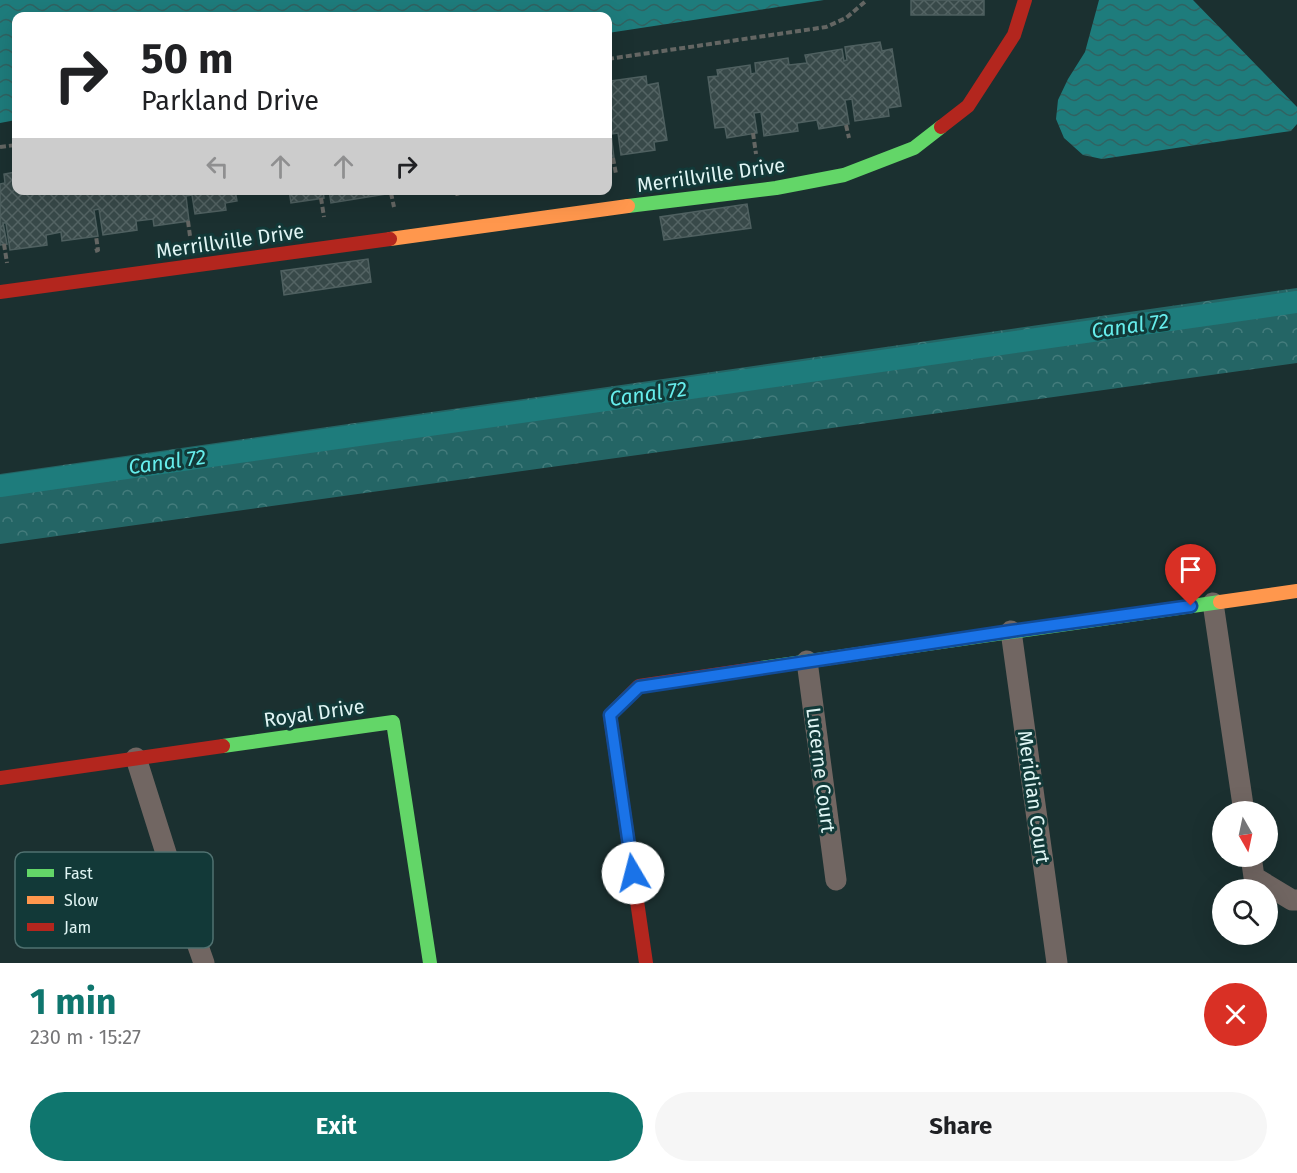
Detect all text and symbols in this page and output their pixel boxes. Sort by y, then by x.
text: 50 m [141,34,234,84]
icon: right [42,36,120,114]
text: Parkland Drive [141,85,319,117]
icon: left [201,150,234,183]
icon: ahead [264,150,297,183]
icon: ahead [327,150,360,183]
icon: right [390,150,423,183]
street label: Merrillville Drive [635,153,787,197]
street label: Merrillville Drive [154,219,306,263]
water label: Canal 72 [1090,308,1170,344]
water label: Canal 72 [608,376,688,412]
water label: Canal 72 [127,444,207,480]
pin [1165,544,1216,606]
icon: arrive [1174,553,1207,586]
street label: Royal Drive [262,694,366,732]
street label: Lucerne Court [801,706,841,835]
street label: Meridian Court [1013,729,1055,866]
north arrow [1212,801,1278,867]
map controls [1212,801,1278,945]
position arrow [601,841,665,905]
legend [15,852,213,948]
text: Fast [64,864,93,883]
button: search [1212,879,1278,945]
text: Slow [64,891,99,910]
text: Jam [64,918,91,937]
text: 1 min [30,980,117,1024]
button: close [1204,983,1267,1046]
text: 230 m · 15:27 [30,1025,141,1049]
button: Exit [30,1092,643,1161]
button: Share [655,1092,1267,1161]

